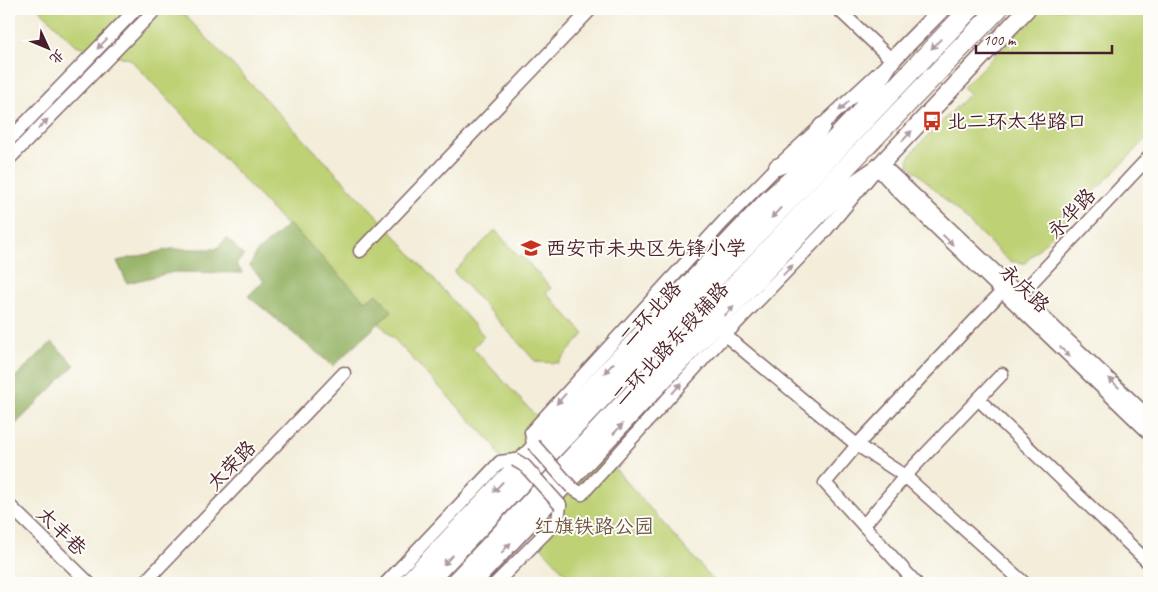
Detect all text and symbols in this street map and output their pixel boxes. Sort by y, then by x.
north arrow [22,22,72,72]
scale bar [976,22,1112,54]
text: 100 m [983,31,1017,50]
one-way arrow [97,37,109,49]
one-way arrow [930,37,942,49]
text: 北 [46,46,68,68]
one-way arrow [838,100,850,112]
place label: 北二环太华路口 [947,109,1087,134]
bus stop icon: 北二环太华路口 [921,110,943,132]
one-way arrow [37,119,49,131]
one-way arrow [901,131,913,143]
street label: 永华路 [1042,182,1102,244]
one-way arrow [770,206,782,218]
one-way arrow [942,234,954,246]
place label: 西安市未央区先锋小学 [546,236,746,261]
school or university icon: 西安市未央区先锋小学 [520,237,542,259]
street label: 永庆路 [994,259,1056,319]
one-way arrow [782,264,794,276]
street label: 二环北路 [614,275,687,351]
street label: 二环北路东段辅路 [607,276,735,410]
one-way arrow [723,305,735,317]
one-way arrow [1059,346,1071,358]
one-way arrow [603,362,615,374]
one-way arrow [1108,377,1120,389]
one-way arrow [671,383,683,395]
one-way arrow [555,393,567,405]
one-way arrow [612,424,624,436]
street label: 太荣路 [202,434,262,496]
one-way arrow [492,480,504,492]
street label: 太丰巷 [31,502,93,562]
park label: 红旗铁路公园 [534,514,654,539]
one-way arrow [500,542,512,554]
one-way arrow [442,554,454,566]

